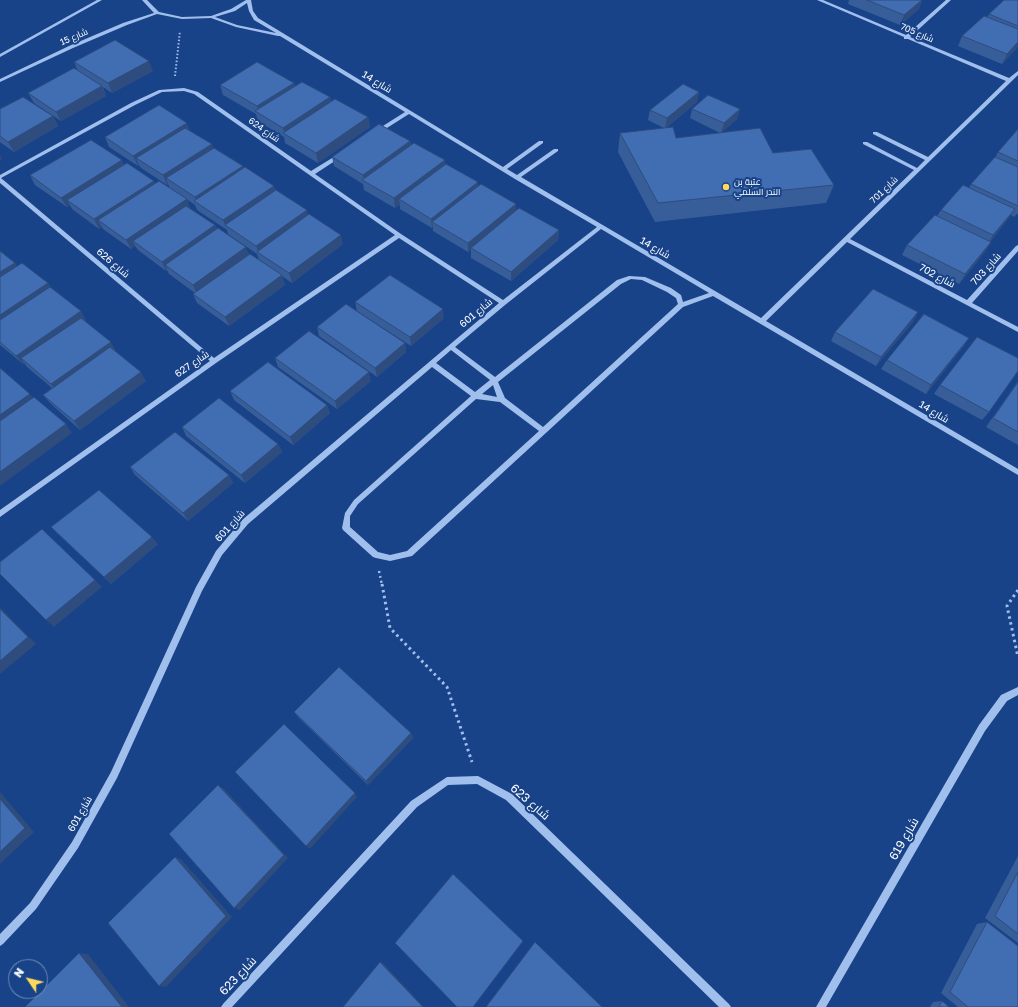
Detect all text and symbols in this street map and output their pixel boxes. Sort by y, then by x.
street label: شارع 705 [899,21,935,45]
street label: شارع 15 [58,26,90,48]
street label: شارع 14 [360,68,394,96]
street label: شارع 624 [246,115,282,145]
street label: شارع 701 [868,174,900,206]
place label: عتبة بن الندر السلمي [734,177,780,198]
marker: عتبة بن الندر السلمي [721,182,731,192]
street label: شارع 14 [638,235,672,261]
street label: شارع 626 [94,246,132,280]
street label: شارع 703 [968,250,1004,288]
street label: شارع 702 [917,262,957,290]
street label: شارع 601 [457,296,495,330]
street label: شارع 627 [173,348,211,380]
street label: شارع 14 [917,398,951,426]
street label: شارع 601 [213,508,247,544]
street label: شارع 623 [507,781,553,823]
street label: شارع 601 [65,794,95,834]
street label: شارع 619 [886,815,922,863]
street label: شارع 623 [217,954,259,998]
north arrow [8,959,48,999]
text: N [11,965,26,980]

